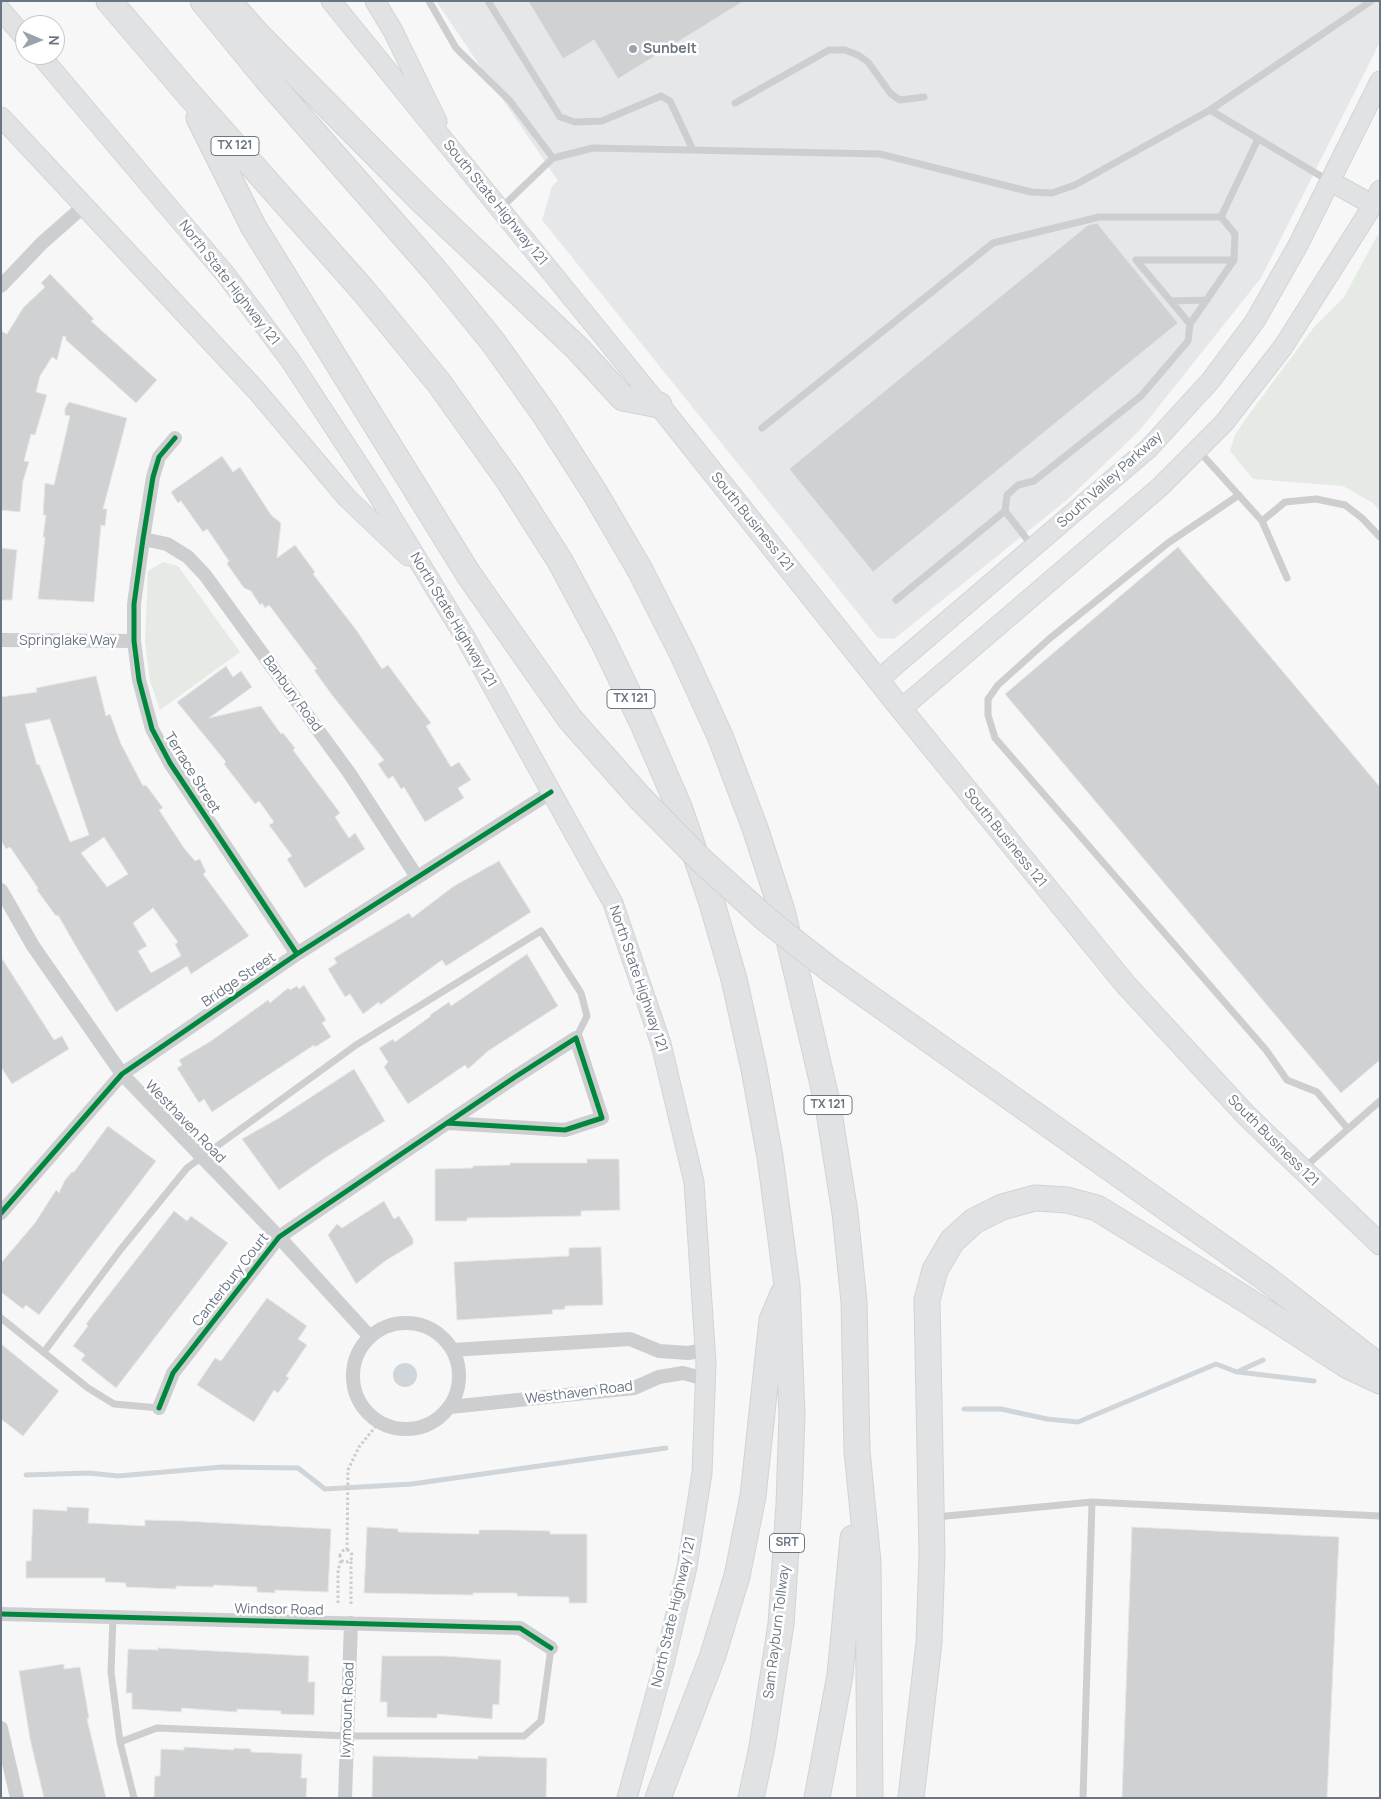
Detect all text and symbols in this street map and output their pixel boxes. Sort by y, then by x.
north arrow [15,15,65,65]
text: N [45,35,64,45]
place label: Sunbelt [643,41,697,57]
marker: Sunbelt [627,43,639,55]
road number: TX 121 [211,136,259,156]
street label: South State Highway 121 [439,137,551,269]
street label: North State Highway 121 [175,217,283,349]
street label: South Valley Parkway [1054,428,1166,532]
street label: South Business 121 [707,469,797,575]
street label: North State Highway 121 [406,550,500,690]
street label: Springlake Way [19,633,117,649]
street label: Banbury Road [259,653,325,735]
road number: TX 121 [607,690,655,709]
street label: Terrace Street [160,729,224,817]
street label: South Business 121 [960,785,1050,891]
street label: North State Highway 121 [605,903,671,1055]
street label: Bridge Street [199,949,279,1011]
street label: Westhaven Road [141,1077,229,1167]
street label: South Business 121 [1224,1092,1322,1190]
road number: TX 121 [804,1096,852,1114]
street label: Canterbury Court [189,1230,273,1330]
street label: Westhaven Road [524,1378,634,1408]
road number: SRT [770,1534,804,1552]
street label: North State Highway 121 [648,1535,700,1689]
street label: Sam Rayburn Tollway [760,1564,794,1700]
street label: Windsor Road [234,1601,324,1619]
street label: Ivymount Road [338,1662,358,1758]

